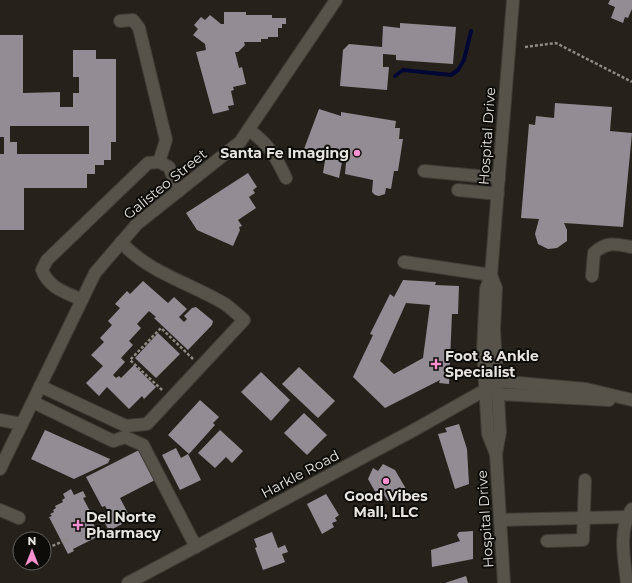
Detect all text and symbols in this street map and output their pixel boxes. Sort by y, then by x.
street label: Hospital Drive [475,87,499,185]
place label: Santa Fe Imaging [220,144,349,162]
street label: Galisteo Street [120,145,211,223]
marker: Santa Fe Imaging [352,148,362,158]
place label: Foot & Ankle Specialist [445,347,539,381]
marker: Foot & Ankle Specialist [430,358,442,370]
street label: Harkle Road [258,446,342,502]
street label: Hospital Drive [473,470,497,568]
marker: Good Vibes Mall, LLC [381,476,391,486]
place label: Good Vibes Mall, LLC [344,487,428,521]
place label: Del Norte Pharmacy [86,508,161,542]
marker: Del Norte Pharmacy [73,520,83,530]
north arrow [12,531,52,571]
text: N [28,534,36,548]

